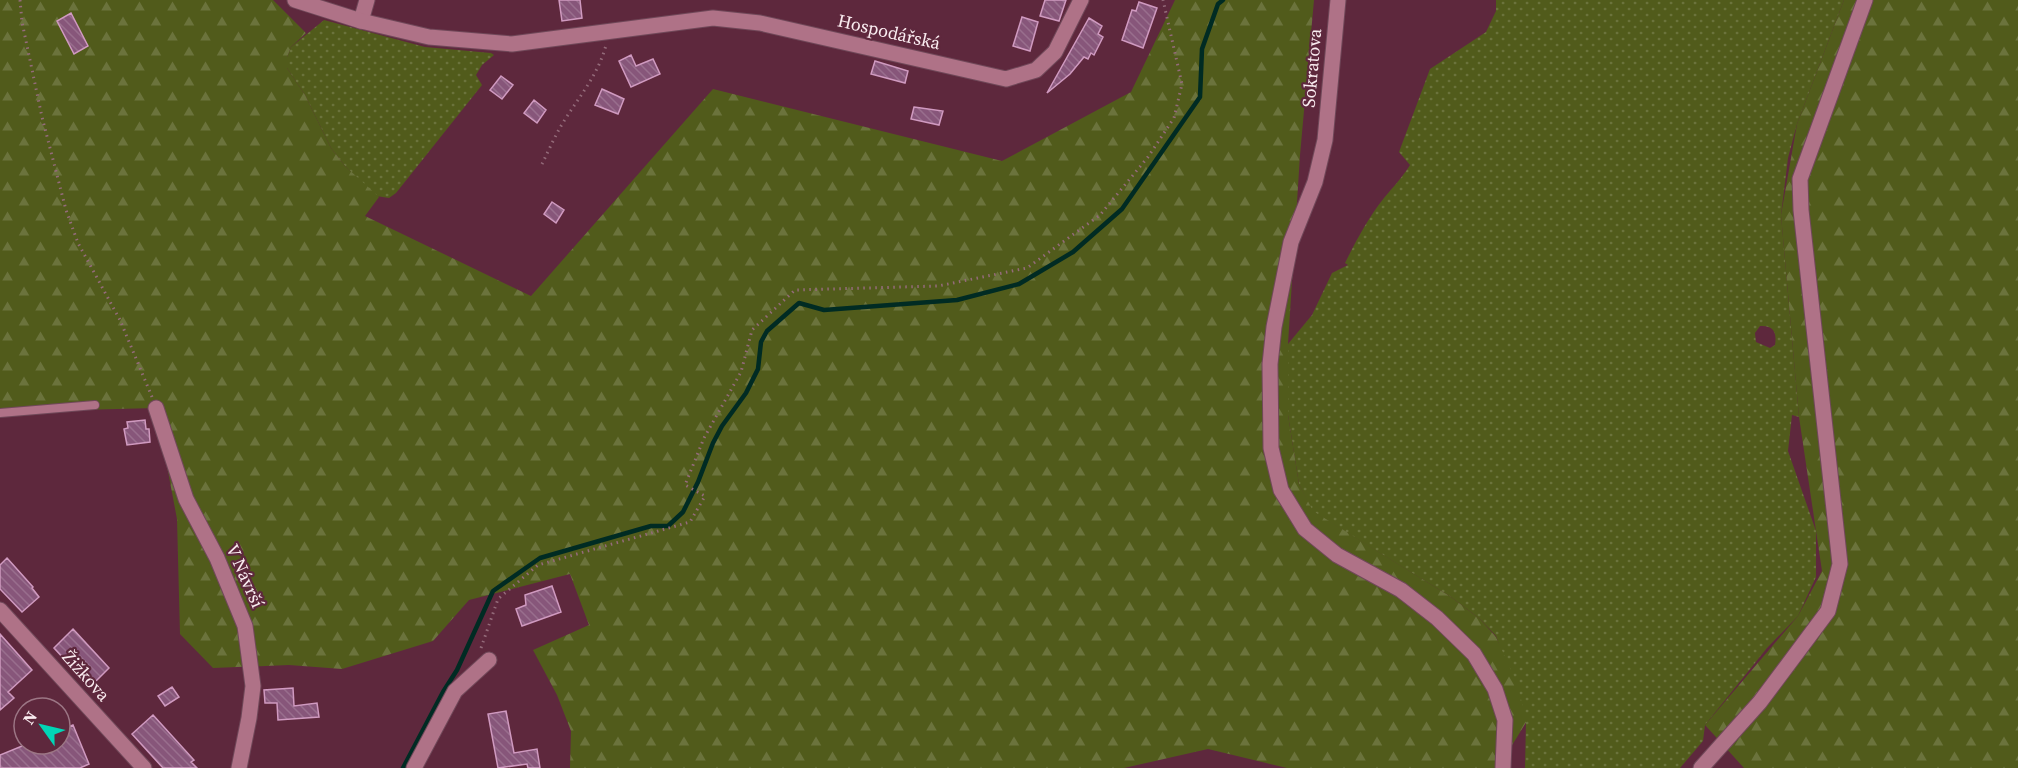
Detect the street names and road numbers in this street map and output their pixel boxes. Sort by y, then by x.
street label: Hospodářská [835,8,944,56]
street label: Sokratova [1296,27,1327,108]
street label: V Návrší [220,540,271,612]
street label: Žižkova [57,645,117,707]

